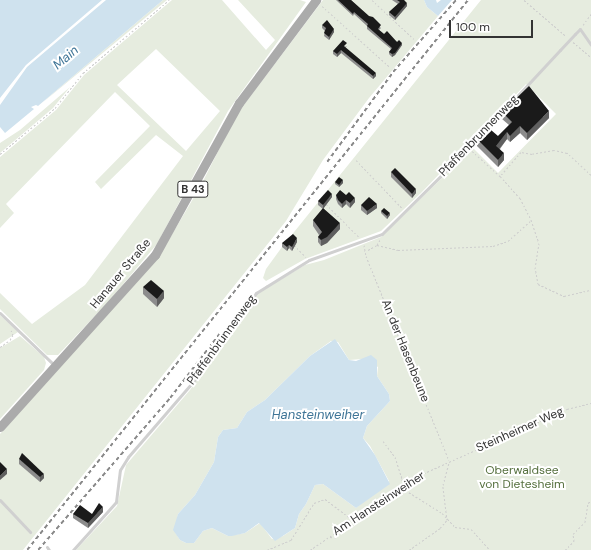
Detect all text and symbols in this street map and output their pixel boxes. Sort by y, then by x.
scale bar [451,12,535,38]
text: 100 m [456,19,490,35]
water label: Main [50,43,82,73]
street label: Pfaffenbrunnenweg [436,92,522,180]
road number: B 43 [177,180,209,198]
street label: Hanauer Straße [88,236,154,312]
street label: Pfaffenbrunnenweg [185,292,259,388]
street label: An der Hasenbeune [378,298,432,404]
street label: Steinheimer Weg [474,404,566,456]
water label: Hansteinweiher [272,407,364,423]
park label: Oberwaldsee von Dietesheim [479,464,565,492]
street label: Am Hansteinweiher [330,469,428,539]

